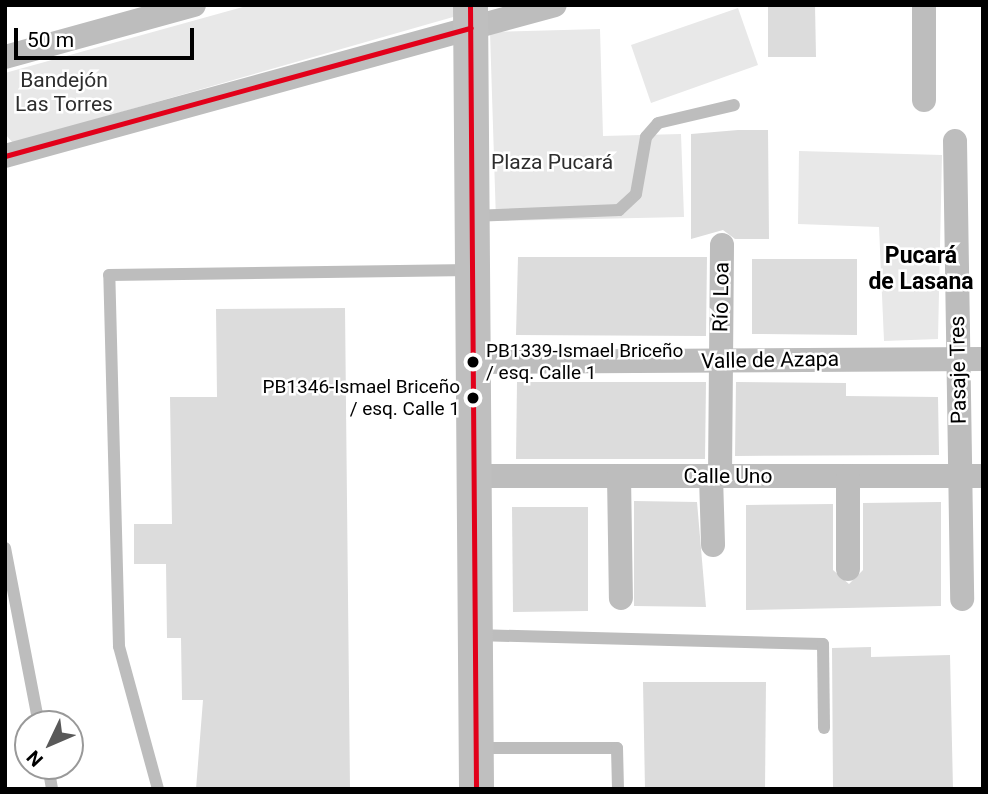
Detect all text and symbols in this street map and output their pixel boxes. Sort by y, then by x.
scale bar [18,14,198,58]
text: 50 m [27,28,74,52]
park label: Bandejón Las Torres [15,67,113,117]
park label: Plaza Pucará [491,149,613,175]
district label: Pucará de Lasana [868,242,974,296]
street label: Río Loa [708,262,734,332]
street label: Pasaje Tres [944,315,972,425]
place label: PB1339-Ismael Briceño / esq. Calle 1 [486,340,683,384]
street label: Valle de Azapa [701,346,839,374]
marker: PB1339-Ismael Briceño / esq. Calle 1 [466,355,480,369]
place label: PB1346-Ismael Briceño / esq. Calle 1 [263,376,460,420]
marker: PB1346-Ismael Briceño / esq. Calle 1 [466,391,480,405]
street label: Calle Uno [684,463,772,489]
north arrow [14,710,84,780]
text: N [22,746,48,771]

